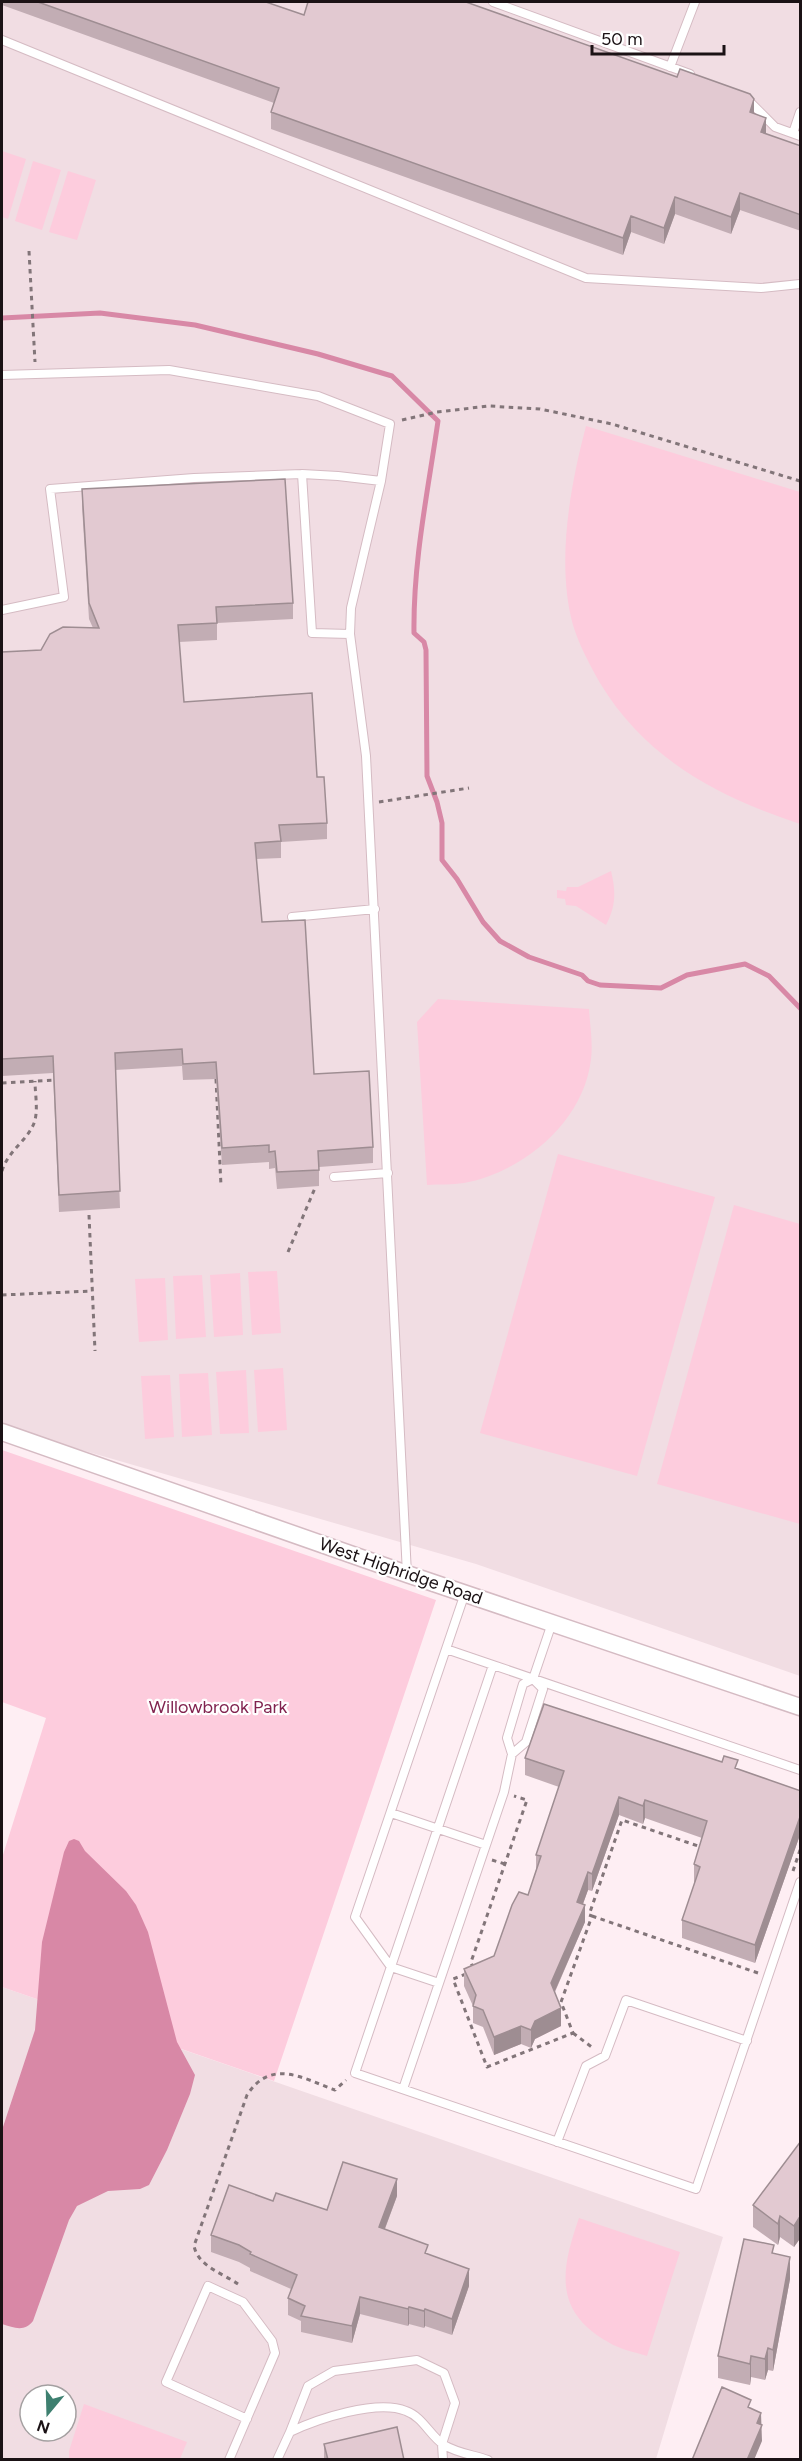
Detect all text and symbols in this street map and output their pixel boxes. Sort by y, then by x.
scale bar [592,18,724,56]
text: 50 m [601,28,643,50]
street label: West Highridge Road [316,1533,486,1609]
park label: Willowbrook Park [149,1696,288,1718]
north arrow [18,2383,78,2443]
text: N [34,2416,52,2438]

